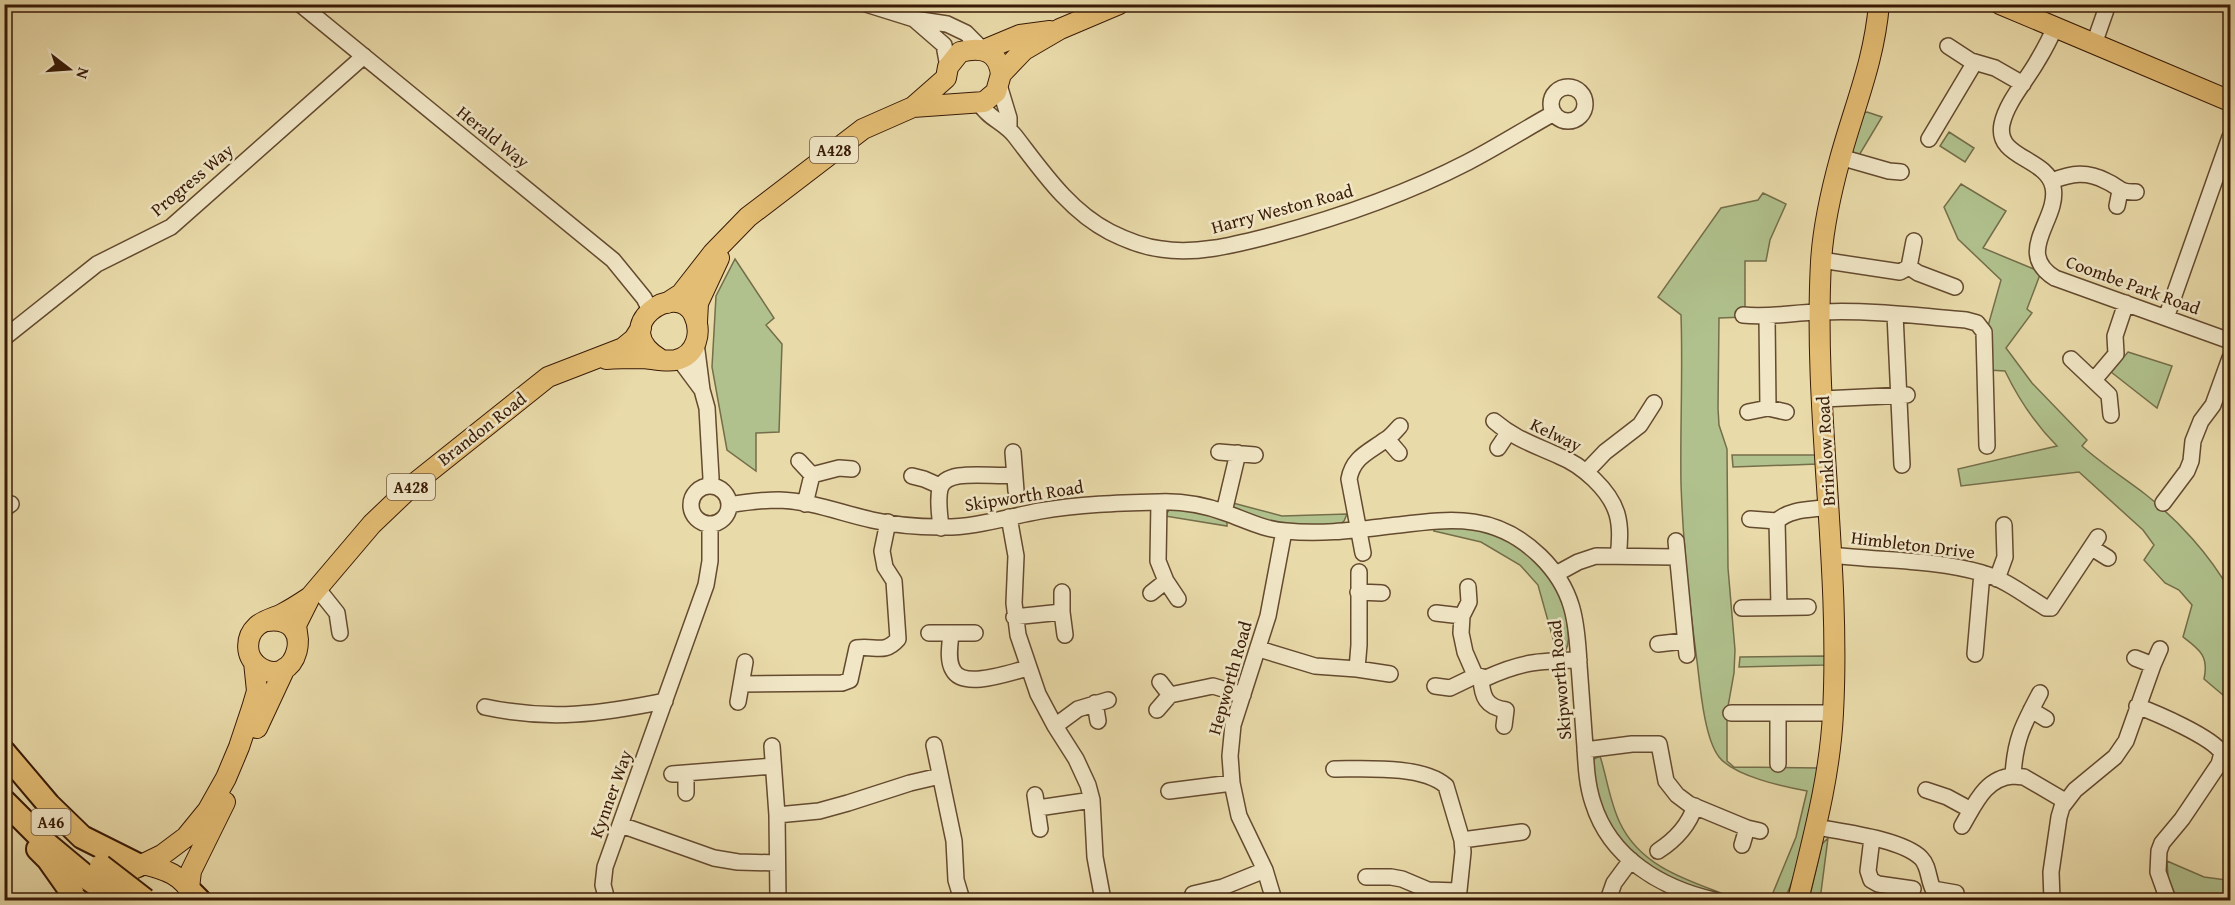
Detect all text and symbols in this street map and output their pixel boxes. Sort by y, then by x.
north arrow [39,39,99,99]
text: N [70,65,96,82]
street label: Herald Way [451,99,536,174]
street label: Progress Way [144,137,239,222]
road number: A428 [810,137,858,163]
street label: Harry Weston Road [1208,177,1356,240]
street label: Coombe Park Road [2062,248,2204,321]
street label: Brandon Road [431,385,532,472]
street label: Brinklow Road [1809,395,1842,507]
street label: Kelway [1526,411,1586,459]
street label: Skipworth Road [963,473,1086,518]
road number: A428 [387,474,435,500]
street label: Himbleton Drive [1850,524,1976,565]
street label: Hepworth Road [1200,617,1259,738]
street label: Skipworth Road [1541,619,1578,741]
street label: Kynner Way [582,746,639,842]
road number: A46 [32,809,70,835]

